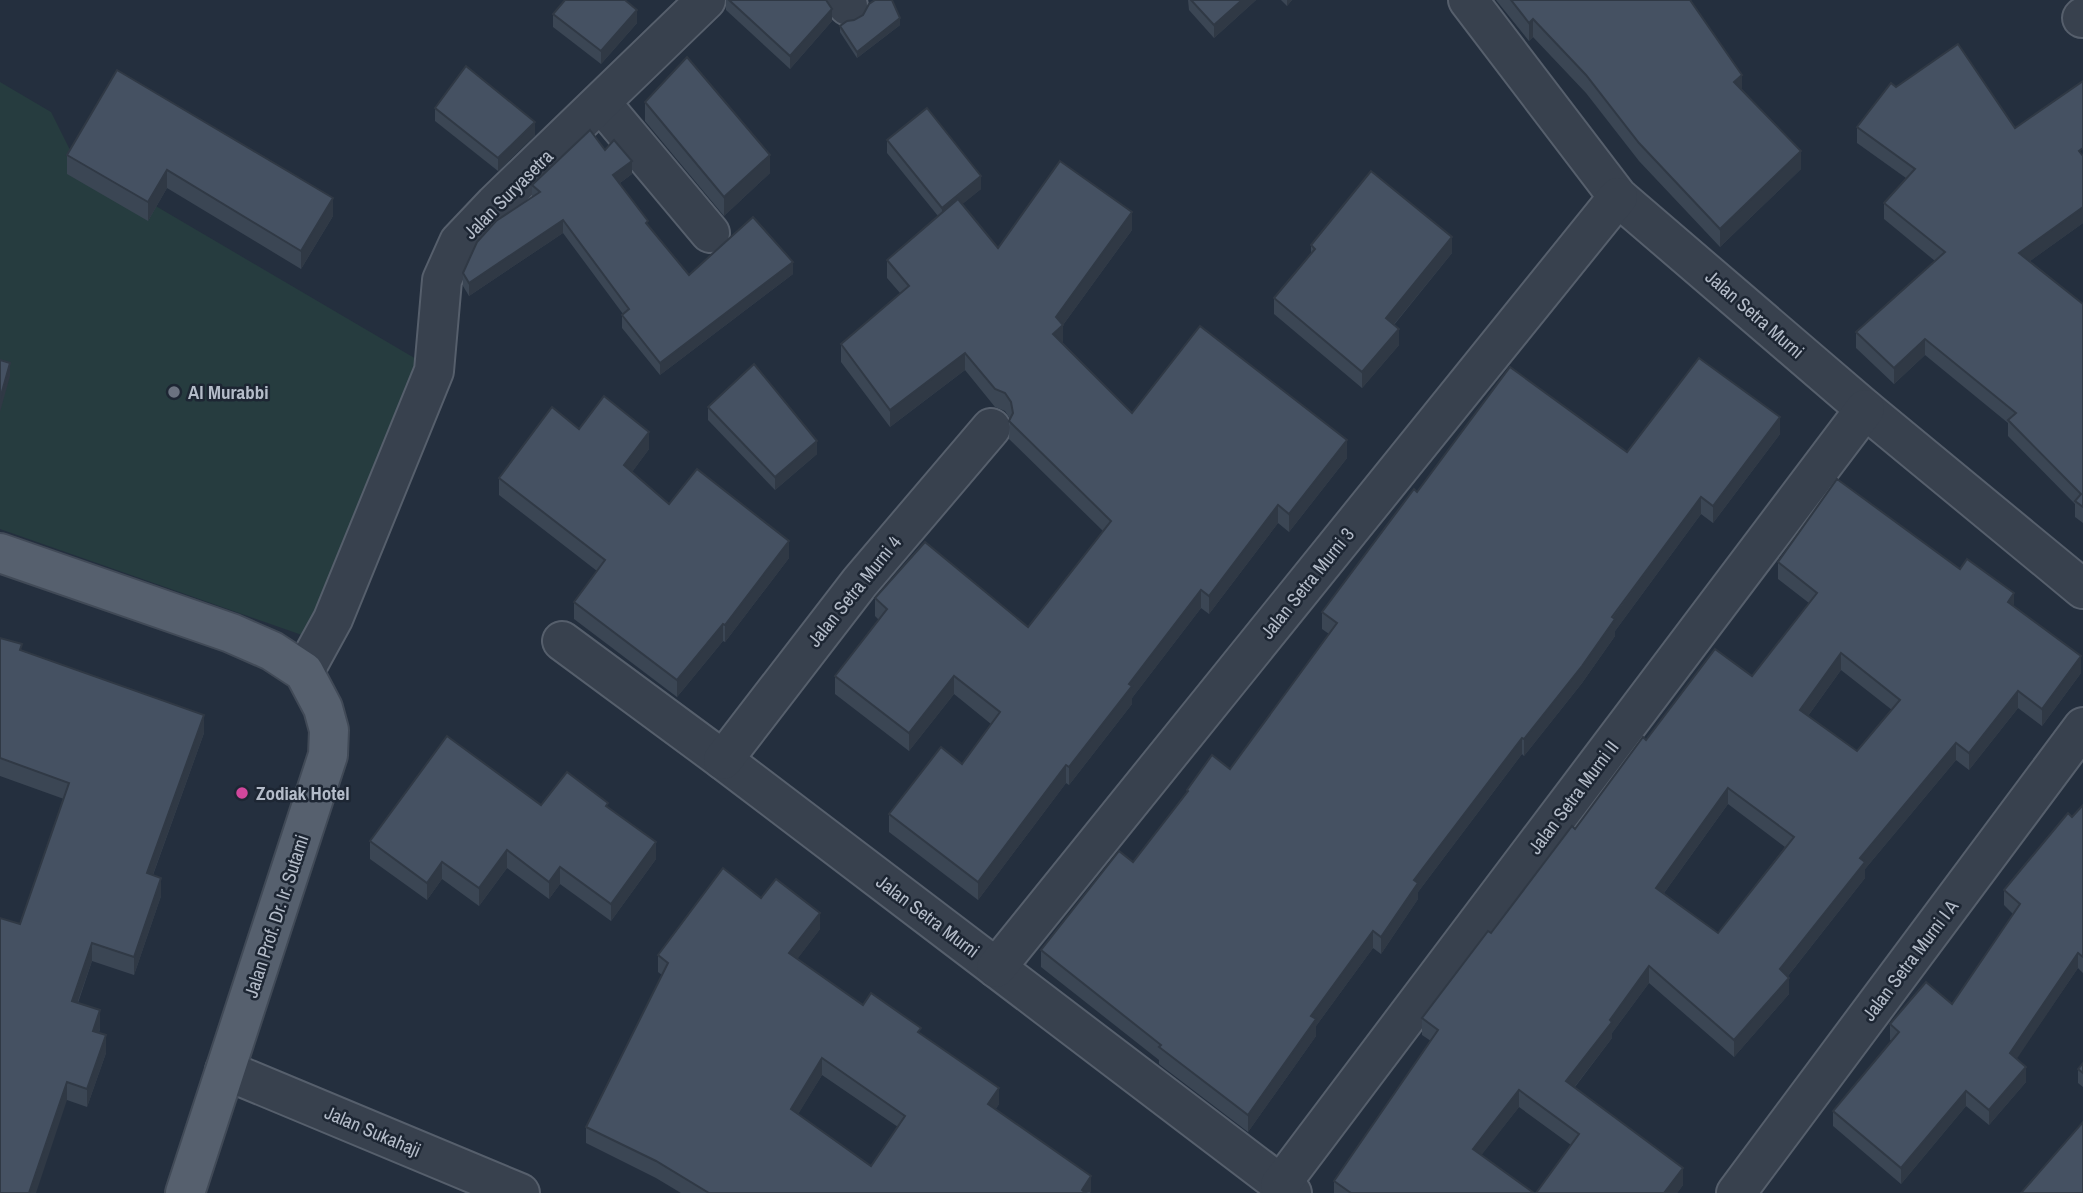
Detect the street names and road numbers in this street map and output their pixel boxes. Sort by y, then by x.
street label: Jalan Suryasetra [457,143,559,245]
street label: Jalan Setra Murni [1700,264,1810,364]
street label: Jalan Setra Murni 3 [1254,522,1360,644]
street label: Jalan Setra Murni 4 [801,530,907,652]
street label: Jalan Setra Murni II [1522,735,1624,859]
street label: Jalan Prof. Dr. Ir. Sutami [237,831,315,1001]
street label: Jalan Setra Murni [871,869,985,963]
street label: Jalan Setra Murni I A [1856,894,1965,1026]
street label: Jalan Sukahaji [321,1099,425,1163]

